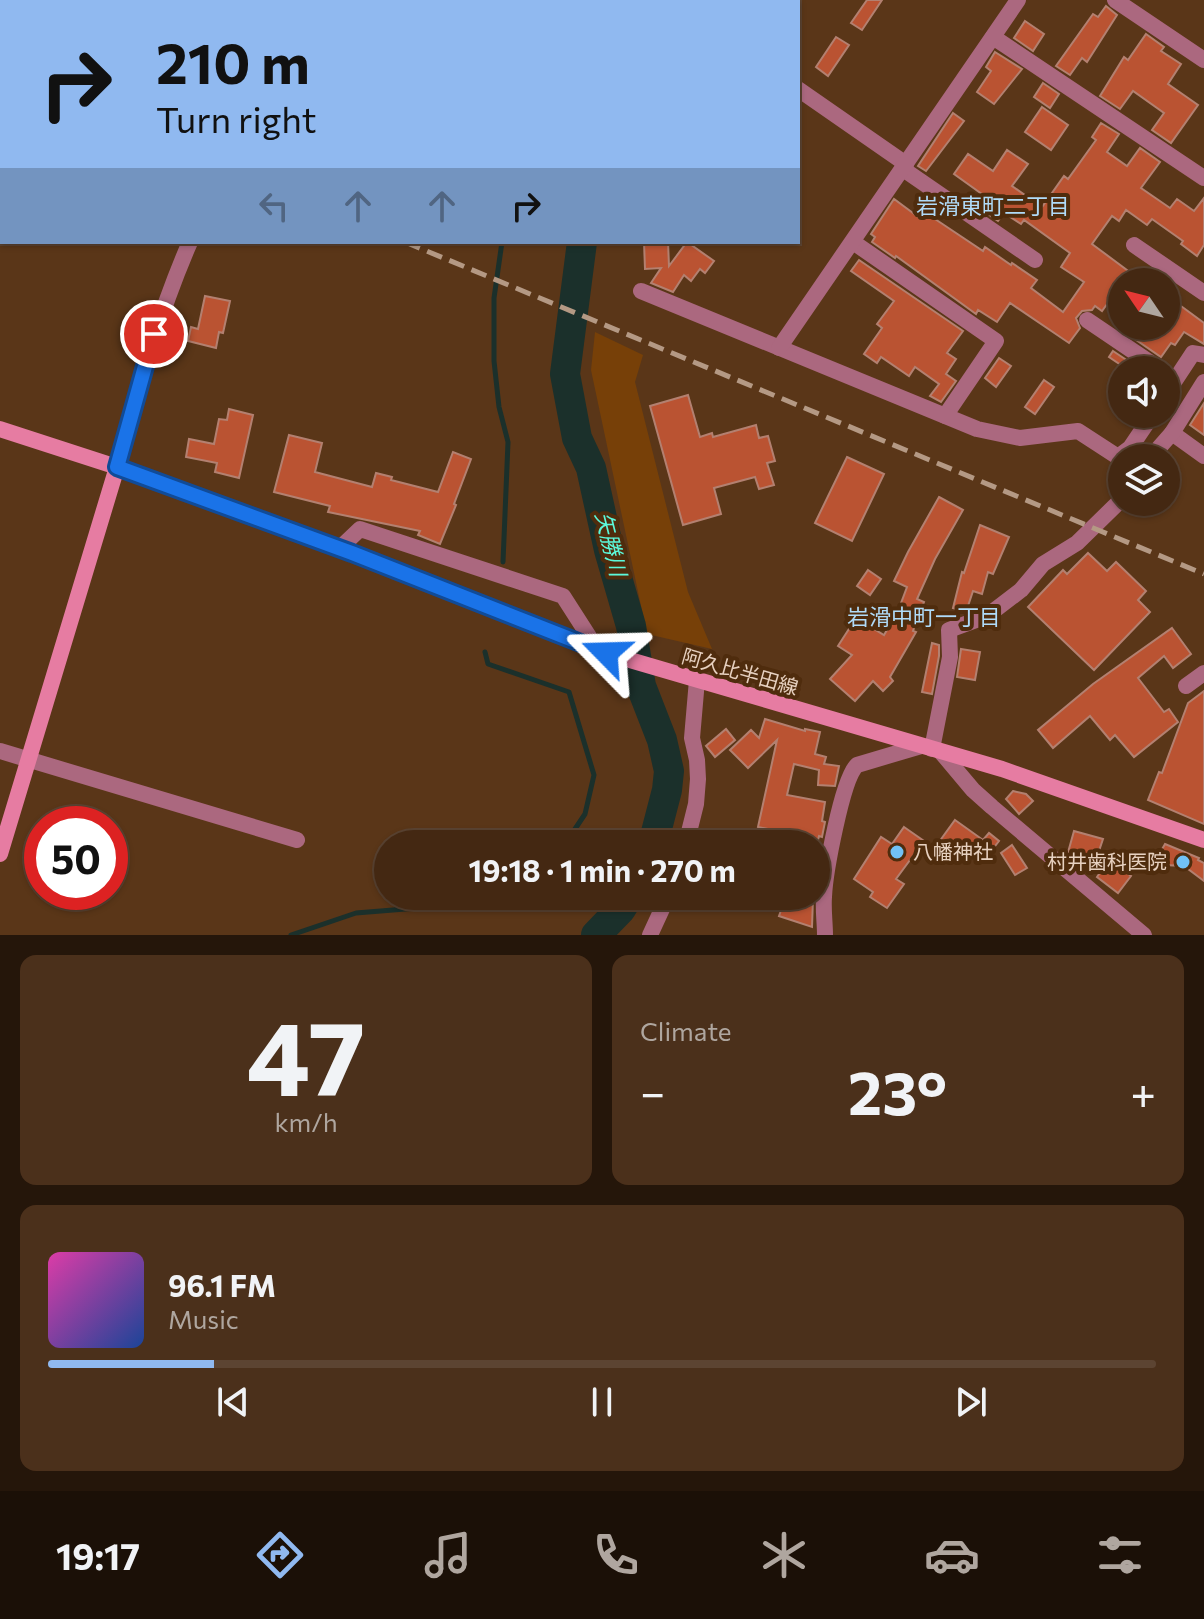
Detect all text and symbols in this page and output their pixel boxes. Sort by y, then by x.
text: 210 m [156,27,310,96]
icon: right [24,32,128,136]
text: Turn right [156,96,317,140]
icon: left [252,184,296,228]
icon: ahead [336,184,380,228]
icon: ahead [420,184,464,228]
icon: right [504,184,548,228]
district label: 岩滑東町二丁目 [916,192,1070,219]
north arrow [1108,268,1180,340]
map controls [1108,268,1180,516]
pin [120,300,188,368]
icon: arrive [132,312,176,356]
button: sound [1108,356,1180,428]
button: layers [1108,444,1180,516]
water label: 矢勝川 [590,509,633,581]
district label: 岩滑中町一丁目 [847,603,1001,630]
position arrow [564,611,648,695]
street label: 阿久比半田線 [679,643,801,699]
speed limit sign: 50 [24,806,128,910]
place label: 八幡神社 [913,839,993,863]
marker: 八幡神社 [888,843,906,861]
place label: 村井歯科医院 [1047,849,1167,873]
text: 19:18 · 1 min · 270 m [468,851,736,888]
marker: 村井歯科医院 [1174,853,1192,871]
text: 47 [247,990,365,1117]
text: Climate [640,1015,732,1046]
text: 23° [848,1054,947,1127]
text: − [640,1064,665,1118]
text: + [1130,1064,1156,1118]
text: km/h [274,1106,338,1137]
text: 96.1 FM [168,1266,276,1303]
text: Music [168,1303,239,1334]
icon: previous [211,1380,255,1424]
icon: pause [580,1380,624,1424]
icon: next [949,1380,993,1424]
icon: directions [252,1527,308,1583]
icon: music [420,1527,476,1583]
icon: phone [588,1527,644,1583]
icon: climate [756,1527,812,1583]
icon: car [924,1527,980,1583]
icon: filters [1092,1527,1148,1583]
text: 19:17 [56,1533,140,1577]

